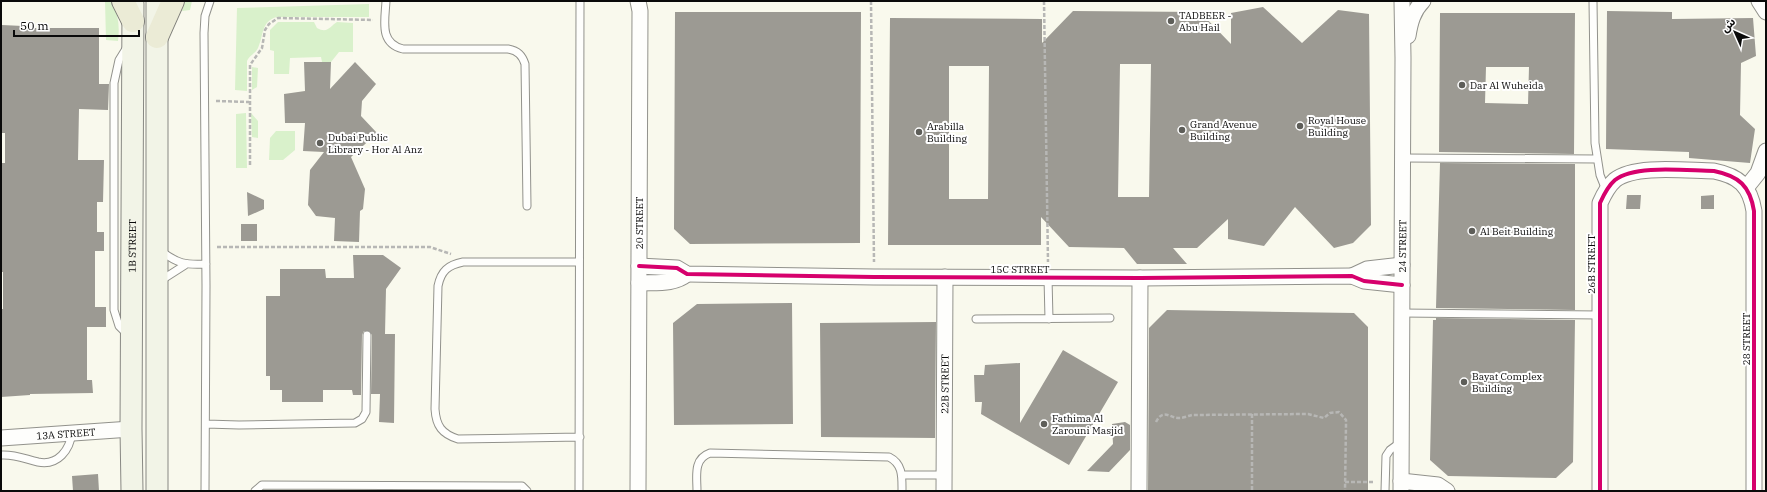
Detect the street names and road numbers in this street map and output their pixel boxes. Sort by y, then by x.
street label: 20 STREET [633,196,646,249]
street label: 1B STREET [126,219,139,273]
street label: 24 STREET [1396,219,1409,272]
street label: 26B STREET [1585,234,1598,294]
street label: 15C STREET [990,263,1050,276]
street label: 28 STREET [1740,312,1753,365]
street label: 22B STREET [938,354,952,414]
street label: 13A STREET [36,425,97,443]

